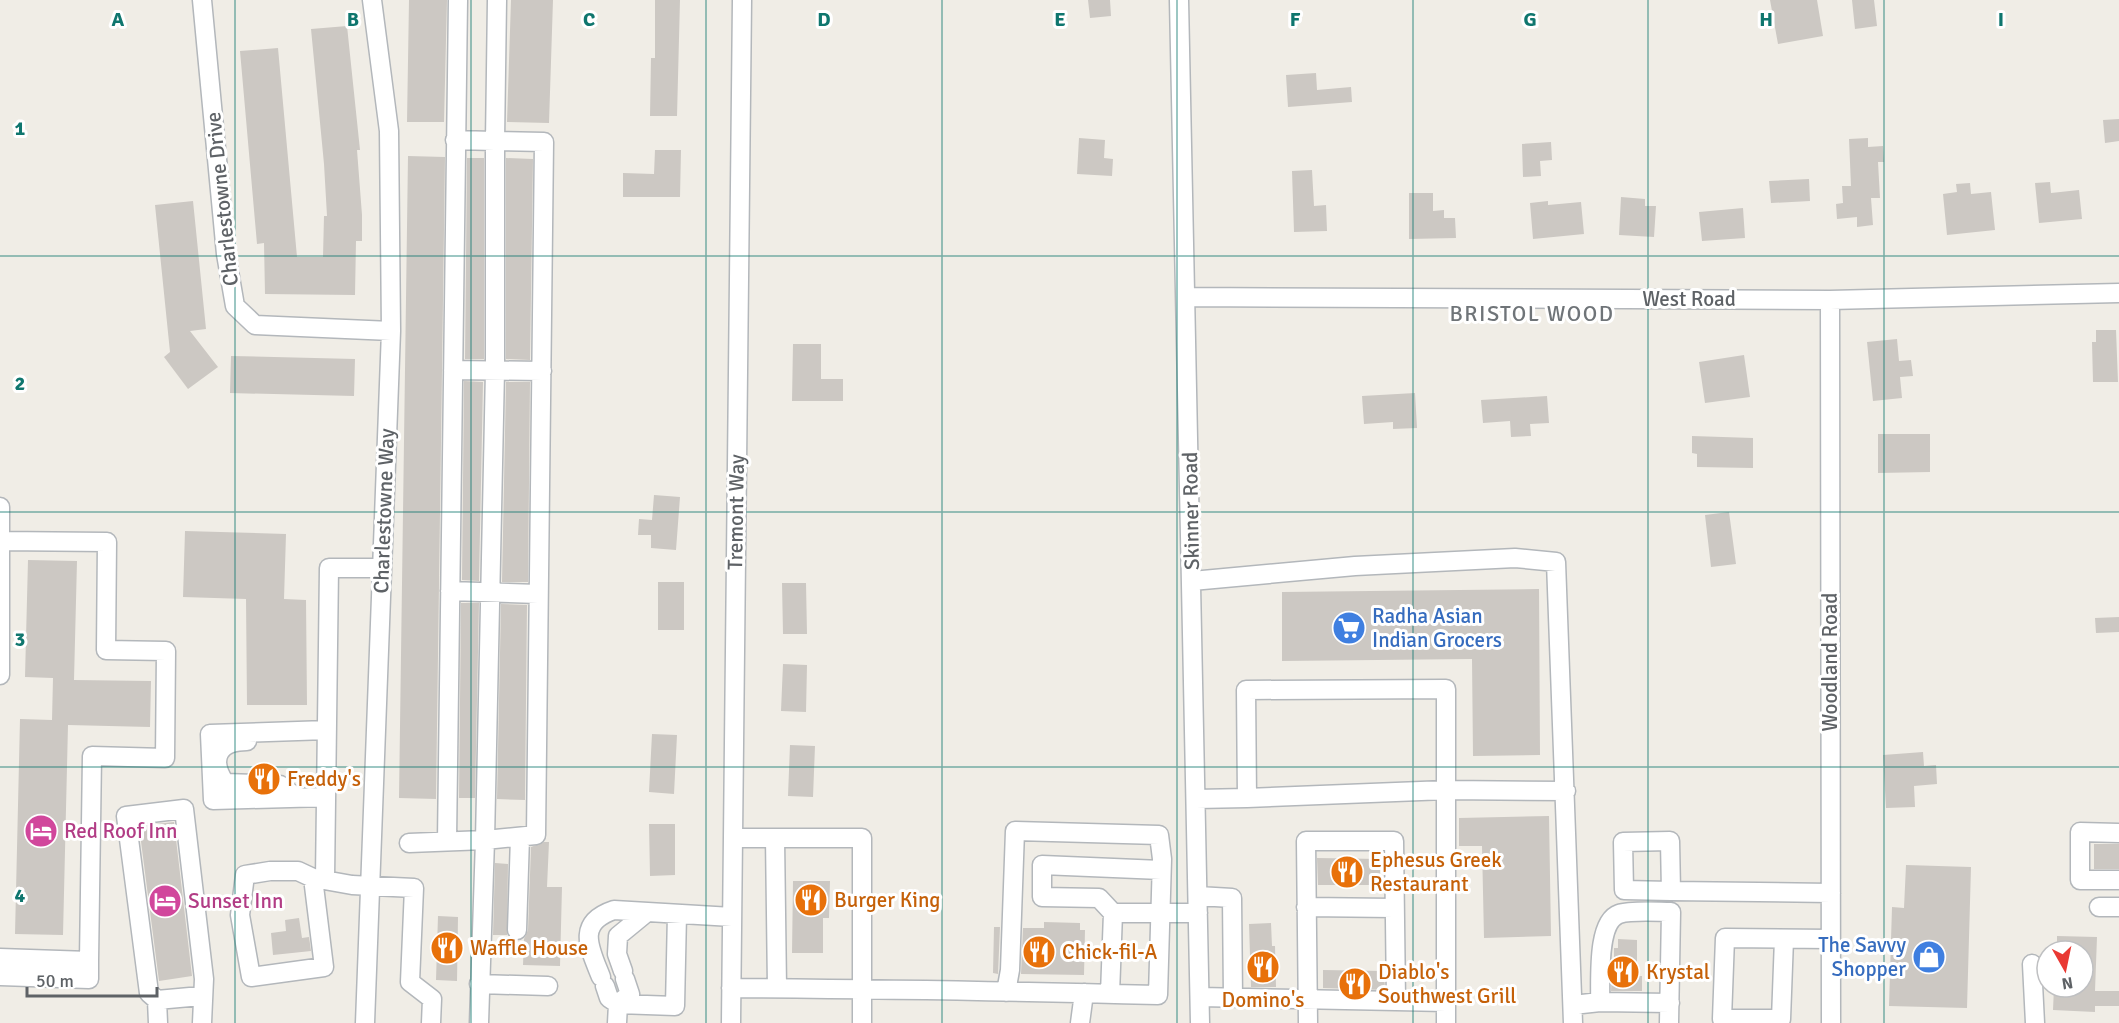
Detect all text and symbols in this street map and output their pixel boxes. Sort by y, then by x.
text: A [112,7,125,32]
text: B [347,7,359,32]
text: C [583,7,595,32]
text: D [817,7,831,32]
text: E [1054,7,1066,32]
text: F [1290,7,1301,32]
text: G [1523,7,1537,32]
text: H [1759,7,1773,32]
text: I [1998,7,2004,32]
street label: Charlestowne Drive [200,111,244,287]
text: 1 [15,116,26,141]
street label: West Road [1642,286,1736,312]
district label: BRISTOL WOOD [1449,300,1615,327]
text: 2 [15,371,25,396]
street label: Charlestowne Way [368,428,400,594]
street label: Skinner Road [1177,452,1205,570]
street label: Tremont Way [722,454,750,570]
street label: Woodland Road [1817,593,1843,732]
place label: Radha Asian Indian Grocers [1372,603,1502,653]
supermarket icon: Radha Asian Indian Grocers [1331,610,1367,646]
text: 3 [15,627,25,652]
restaurant icon: Freddy's [246,761,282,797]
place label: Freddy's [287,766,361,792]
hotel icon: Red Roof Inn [23,813,59,849]
place label: Red Roof Inn [64,818,177,844]
place label: Ephesus Greek Restaurant [1370,847,1502,897]
restaurant icon: Ephesus Greek Restaurant [1329,854,1365,890]
restaurant icon: Burger King [793,882,829,918]
text: 4 [15,883,26,908]
hotel icon: Sunset Inn [147,883,183,919]
place label: Burger King [834,887,940,913]
place label: Sunset Inn [188,888,283,914]
restaurant icon: Waffle House [429,930,465,966]
place label: The Savvy Shopper [1818,932,1906,982]
restaurant icon: Chick-fil-A [1021,934,1057,970]
place label: Waffle House [470,935,588,961]
place label: Chick-fil-A [1062,939,1158,965]
shop icon: The Savvy Shopper [1911,939,1947,975]
north arrow [2035,939,2095,999]
restaurant icon: Domino's [1245,949,1281,985]
restaurant icon: Krystal [1605,954,1641,990]
place label: Diablo's Southwest Grill [1378,959,1516,1009]
place label: Krystal [1646,959,1710,985]
scale bar [27,960,158,998]
restaurant icon: Diablo's Southwest Grill [1337,966,1373,1002]
text: 50 m [36,970,74,992]
text: N [2060,972,2074,994]
place label: Domino's [1222,987,1304,1013]

